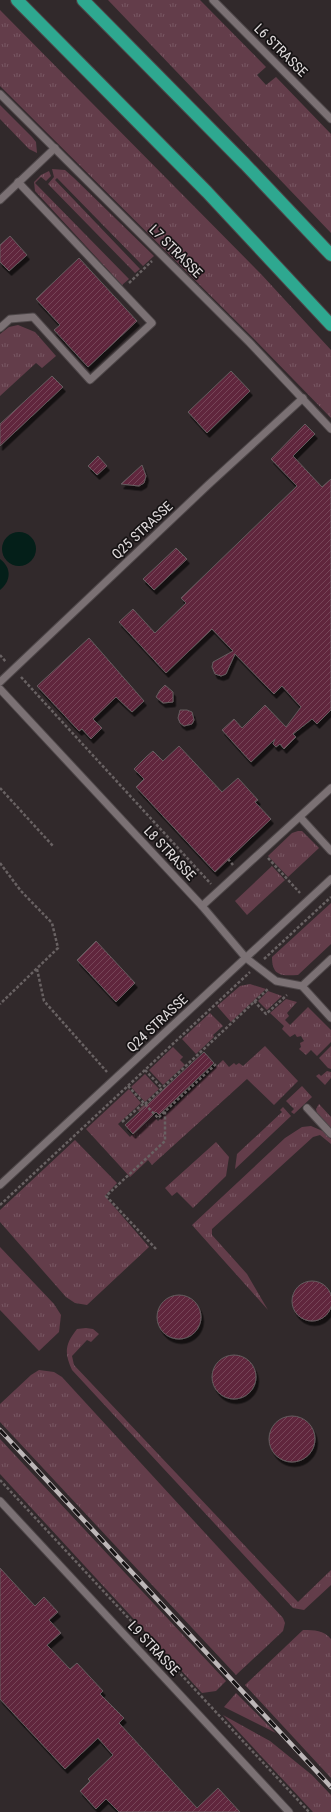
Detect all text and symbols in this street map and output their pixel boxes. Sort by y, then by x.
street label: L6 STRASSE [251,20,311,80]
street label: L7 STRASSE [146,221,206,281]
street label: Q25 STRASSE [108,498,176,562]
street label: L8 STRASSE [141,823,199,883]
street label: Q24 STRASSE [123,991,191,1055]
street label: L9 STRASSE [125,1618,183,1678]

